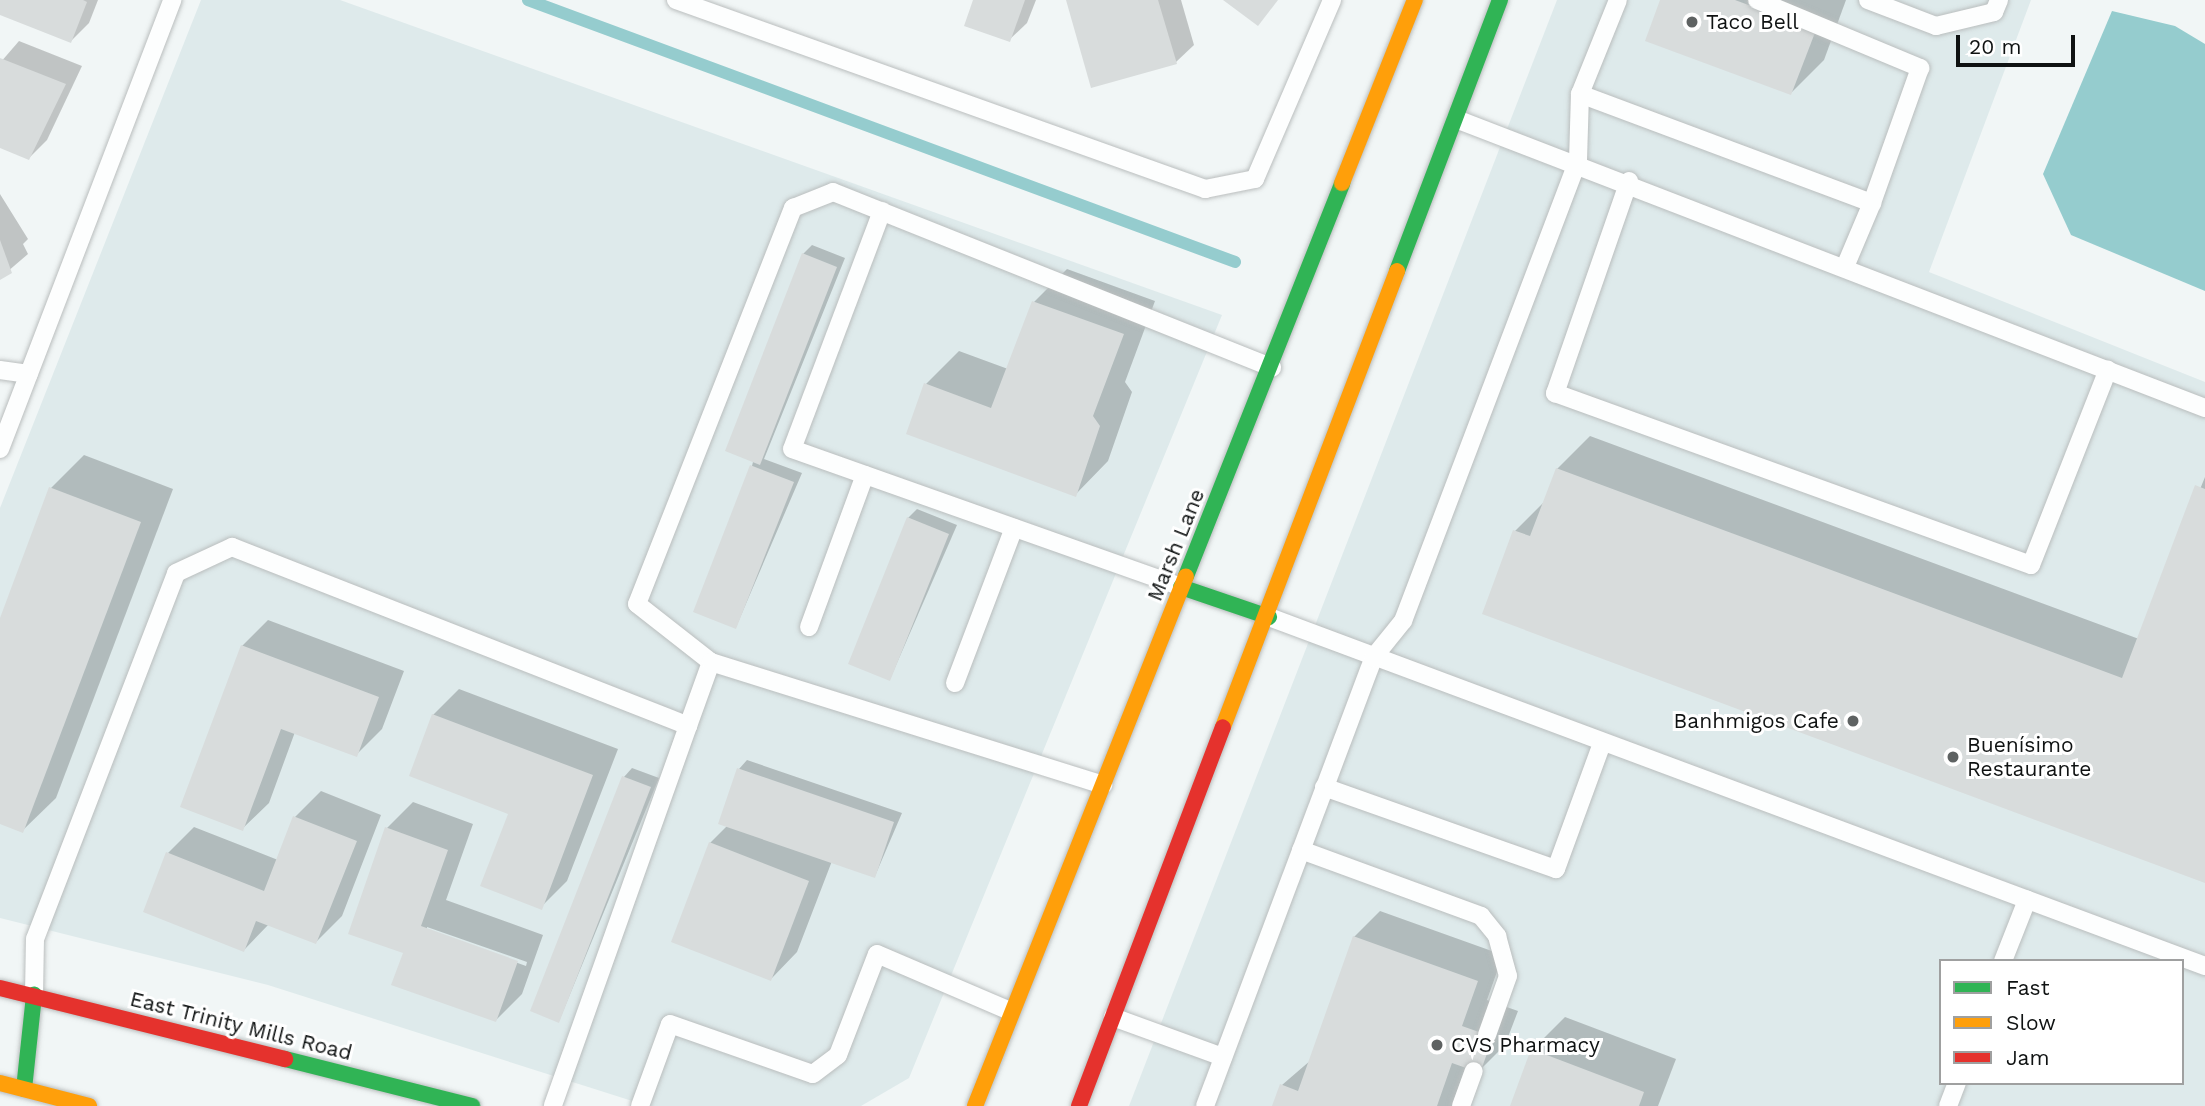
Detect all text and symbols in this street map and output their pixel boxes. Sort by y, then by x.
place label: Taco Bell [1706,9,1799,35]
marker: Taco Bell [1684,14,1700,30]
scale bar [1960,21,2079,65]
text: 20 m [1969,34,2021,59]
street label: Marsh Lane [1142,485,1210,605]
place label: Banhmigos Cafe [1674,708,1839,734]
marker: Banhmigos Cafe [1845,713,1861,729]
place label: Buenísimo Restaurante [1967,732,2091,782]
marker: Buenísimo Restaurante [1945,749,1961,765]
legend [1939,959,2184,1085]
text: Fast [2006,975,2050,1000]
street label: East Trinity Mills Road [127,986,355,1066]
text: Slow [2006,1010,2056,1035]
place label: CVS Pharmacy [1451,1032,1600,1058]
marker: CVS Pharmacy [1429,1037,1445,1053]
text: Jam [2006,1045,2049,1070]

